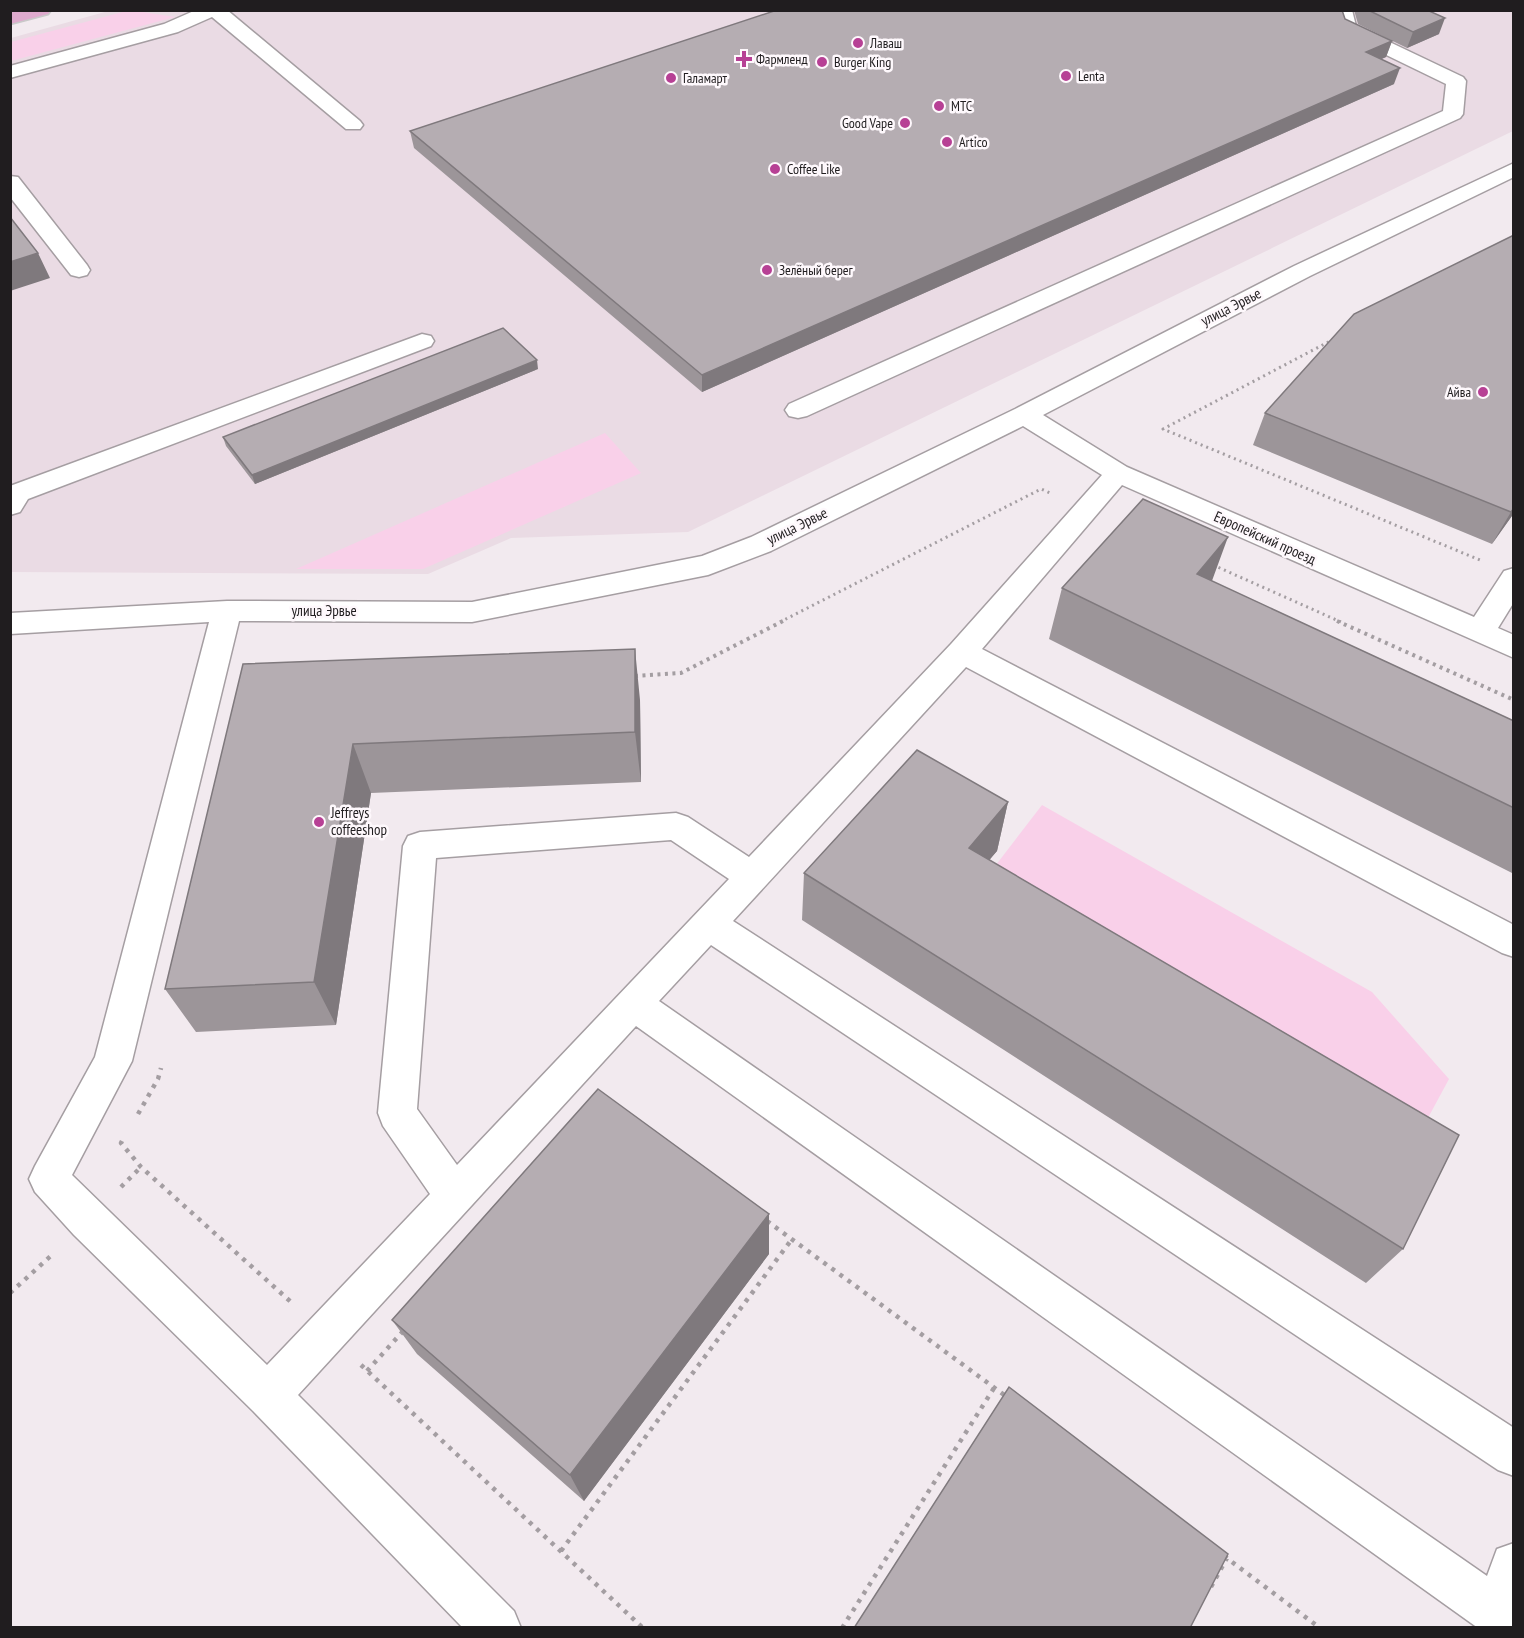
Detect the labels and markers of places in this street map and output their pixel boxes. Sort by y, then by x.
place label: Лаваш [869,34,902,52]
marker: Лаваш [851,36,865,50]
place label: Фармленд [756,50,808,68]
marker: Фармленд [737,52,751,66]
place label: Burger King [834,53,891,71]
marker: Burger King [815,55,829,69]
place label: Lenta [1078,67,1105,85]
place label: Галамарт [683,69,727,87]
marker: Lenta [1059,69,1073,83]
marker: Галамарт [664,71,678,85]
place label: МТС [951,97,973,115]
marker: МТС [932,99,946,113]
place label: Good Vape [842,114,893,132]
marker: Good Vape [898,116,912,130]
place label: Artico [959,133,987,151]
marker: Artico [940,135,954,149]
place label: Coffee Like [787,160,841,178]
marker: Coffee Like [768,162,782,176]
place label: Зелёный берег [779,261,854,279]
marker: Зелёный берег [760,263,774,277]
place label: Айва [1447,383,1471,401]
marker: Айва [1476,385,1490,399]
place label: Jeffreys coffeeshop [330,803,387,839]
marker: Jeffreys coffeeshop [312,815,326,829]

